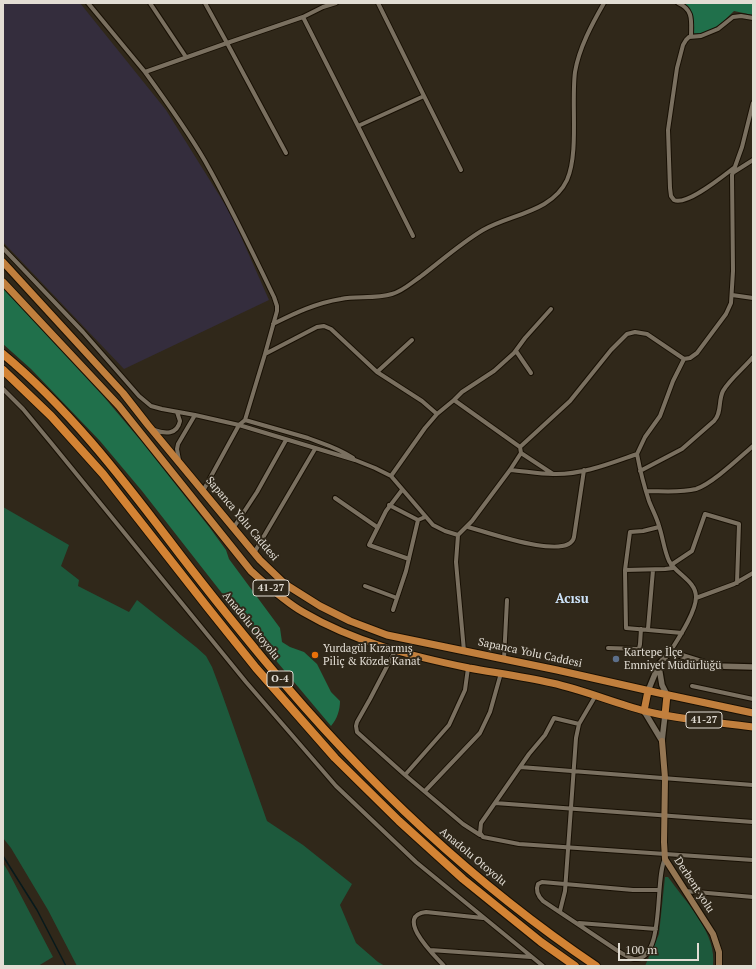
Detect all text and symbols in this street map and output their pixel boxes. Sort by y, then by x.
street label: Sapanca Yolu Caddesi [203,474,281,564]
road number: 41-27 [253,580,289,596]
street label: Anadolu Otoyolu [220,589,282,663]
district label: Acısu [555,591,589,607]
street label: Sapanca Yolu Caddesi [477,636,583,670]
place label: Yurdagül Kızarmış Piliç & Közde Kanat [323,642,421,668]
place label: Kartepe İlçe Emniyet Müdürlüğü [624,646,722,672]
marker: Yurdagül Kızarmış Piliç & Közde Kanat [310,650,320,660]
marker: Kartepe İlçe Emniyet Müdürlüğü [611,654,621,664]
road number: O-4 [267,671,293,687]
road number: 41-27 [686,712,722,728]
street label: Anadolu Otoyolu [437,825,509,889]
street label: Derbent yolu [671,855,717,915]
scale bar [620,935,701,961]
text: 100 m [625,942,657,957]

